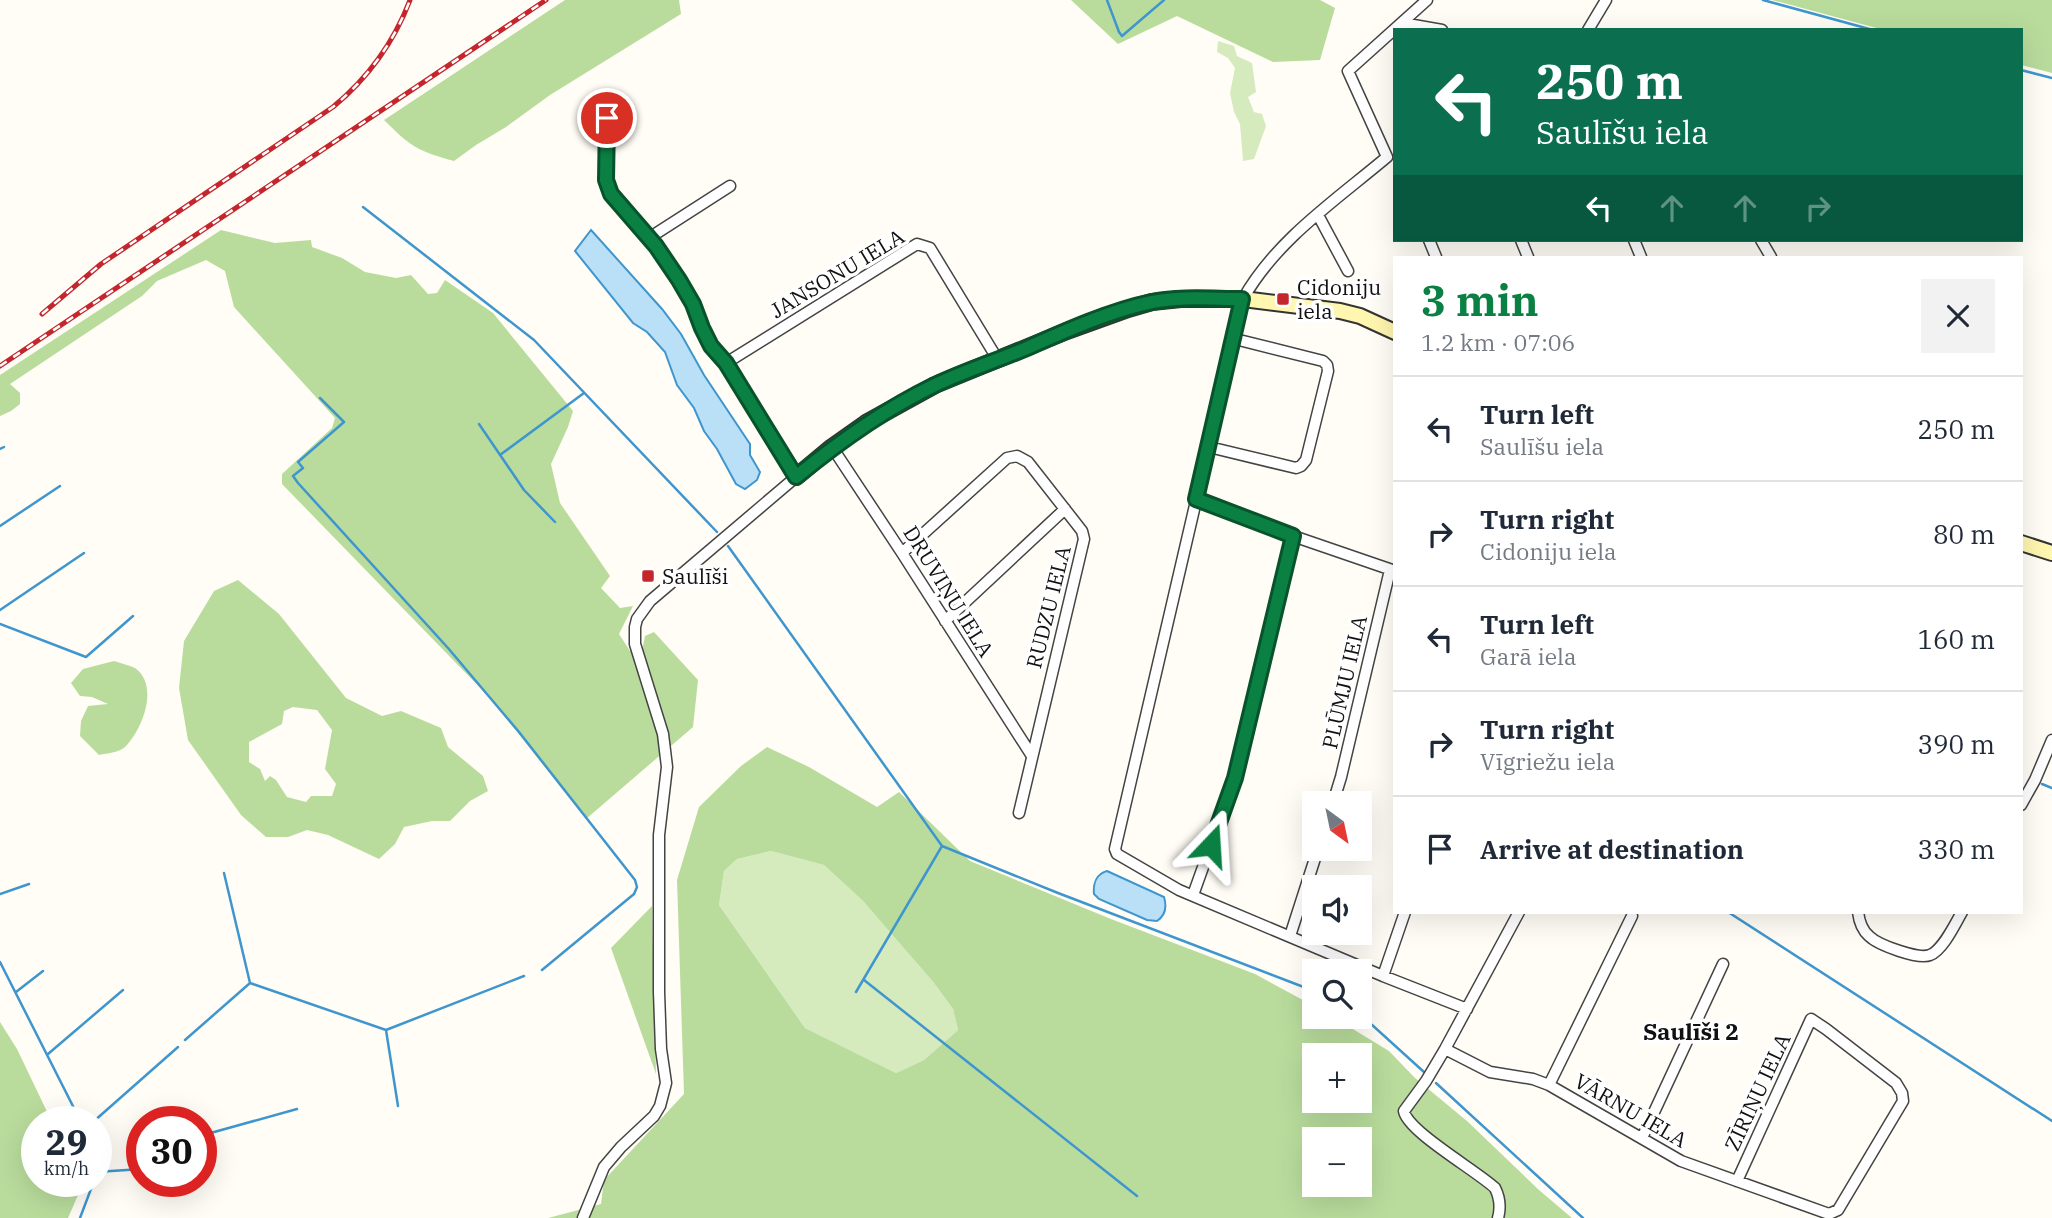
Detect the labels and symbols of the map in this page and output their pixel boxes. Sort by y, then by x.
pin [577,88,637,148]
street label: JANSONU IELA [765,222,910,324]
place label: Cidoniju iela [1297,273,1381,325]
marker: Cidoniju iela [1275,291,1291,307]
street label: DRUVIŅU IELA [897,520,1001,662]
street label: RUDZU IELA [1019,542,1077,671]
place label: Saulīši [662,562,729,590]
marker: Saulīši [640,568,656,584]
street label: PLŪMJU IELA [1315,612,1373,752]
north arrow [1302,791,1372,861]
position arrow [1174,808,1248,882]
district label: Saulīši 2 [1643,1016,1739,1046]
street label: ZĪRIŅU IELA [1718,1028,1797,1155]
street label: VĀRNU IELA [1569,1066,1693,1154]
speed limit sign: 30 [126,1106,217,1197]

